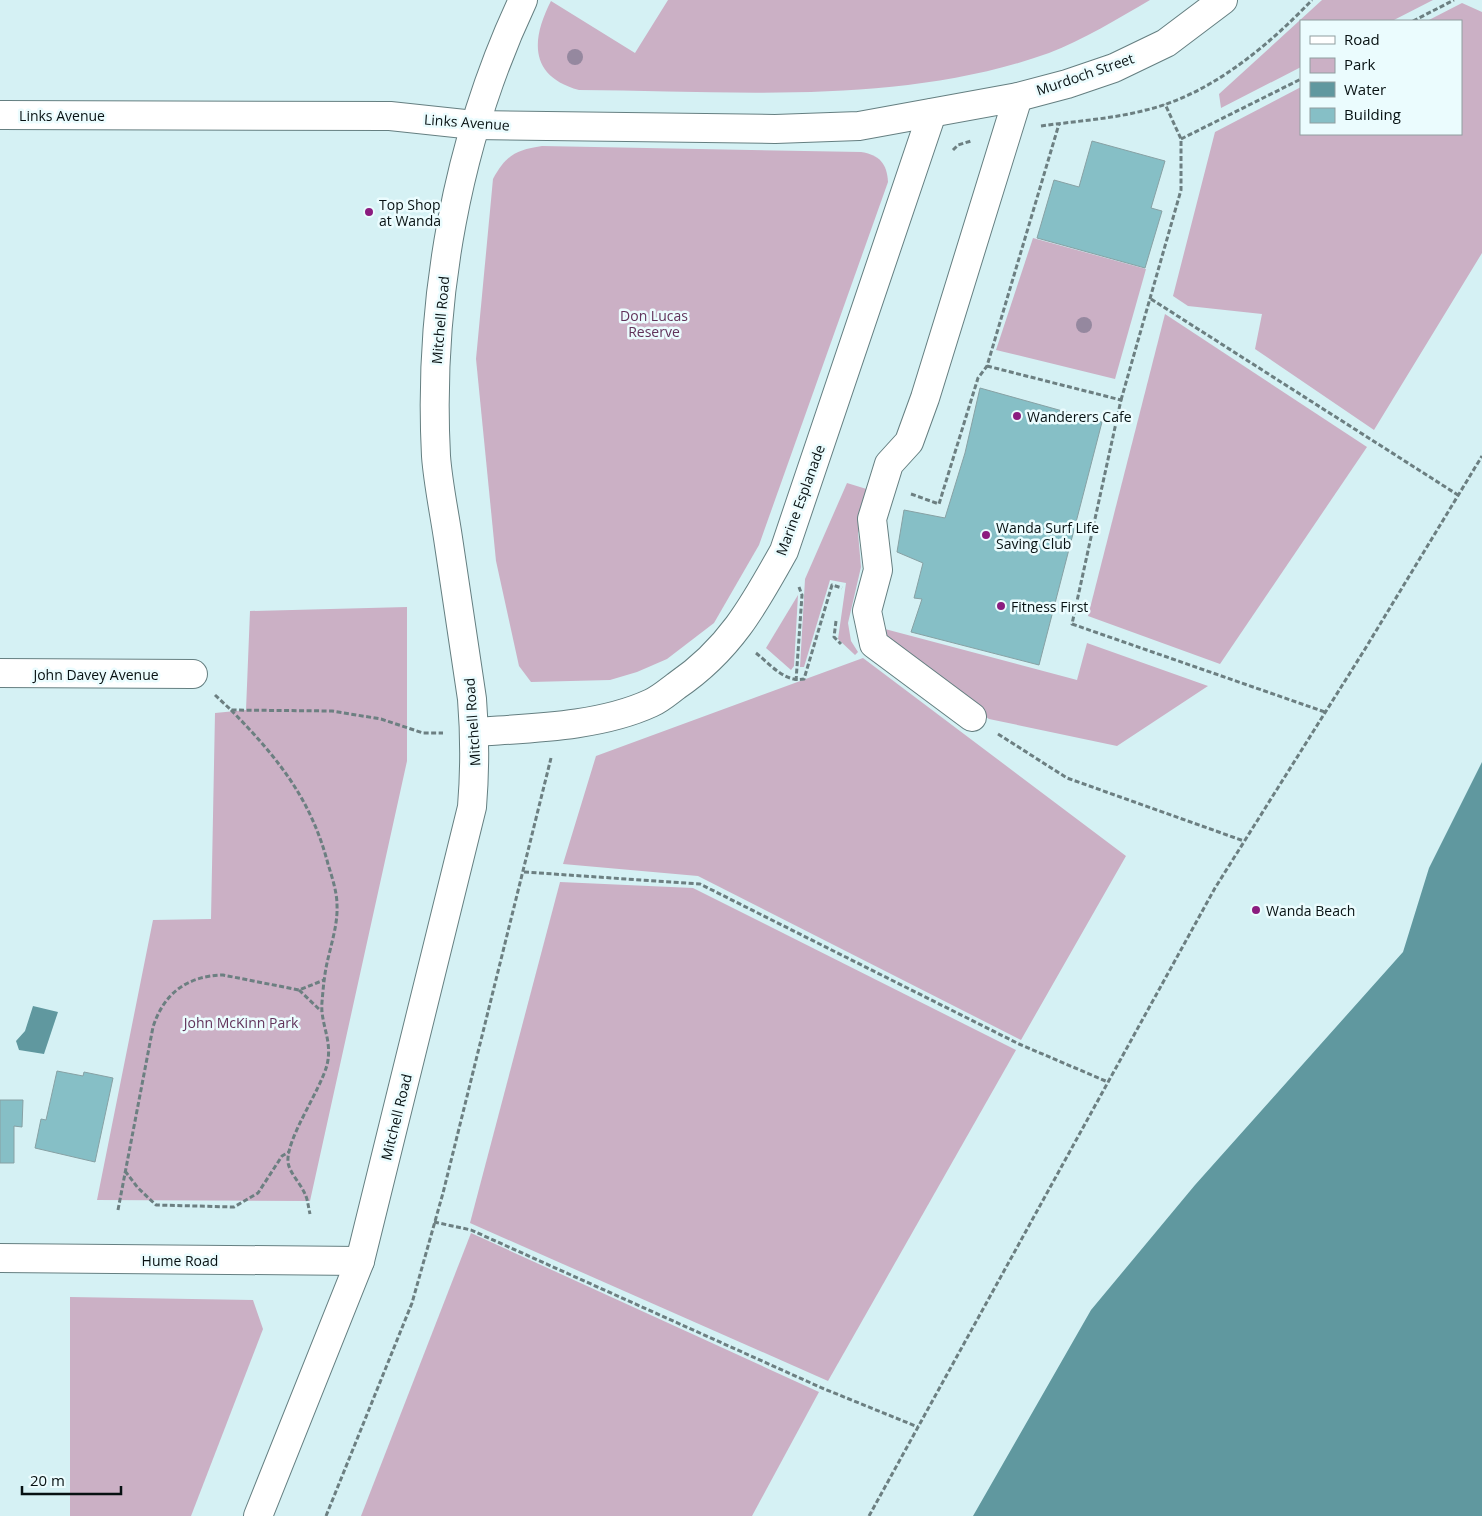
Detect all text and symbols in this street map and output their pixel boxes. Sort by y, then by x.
legend [1300,20,1462,135]
text: Road [1344,29,1380,49]
street label: Murdoch Street [1034,48,1136,100]
text: Park [1344,54,1375,74]
text: Water [1344,79,1386,99]
text: Building [1344,104,1401,124]
street label: Links Avenue [19,106,105,125]
street label: Links Avenue [424,110,511,134]
place label: Top Shop at Wanda [379,195,441,230]
marker: Top Shop at Wanda [363,206,375,218]
street label: Mitchell Road [427,275,453,365]
park label: Don Lucas Reserve [620,306,688,341]
place label: Wanderers Cafe [1027,407,1132,426]
marker: Wanderers Cafe [1011,410,1023,422]
street label: Marine Esplanade [771,442,829,558]
place label: Wanda Surf Life Saving Club [996,518,1099,553]
marker: Wanda Surf Life Saving Club [980,529,992,541]
place label: Fitness First [1011,597,1088,616]
marker: Fitness First [995,600,1007,612]
street label: John Davey Avenue [31,665,159,684]
street label: Mitchell Road [459,677,485,767]
place label: Wanda Beach [1266,901,1355,920]
marker: Wanda Beach [1250,904,1262,916]
park label: John McKinn Park [182,1013,299,1032]
street label: Mitchell Road [376,1072,416,1162]
street label: Hume Road [142,1251,218,1270]
scale bar [22,1464,121,1496]
text: 20 m [30,1470,65,1490]

